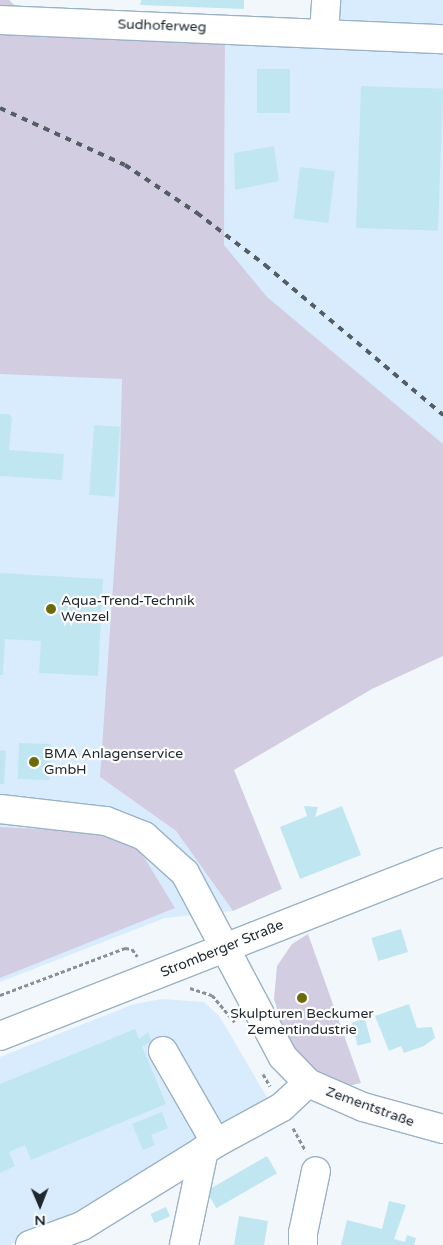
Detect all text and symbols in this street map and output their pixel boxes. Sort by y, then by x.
street label: Sudhoferweg [117,16,207,36]
place label: Aqua-Trend-Technik Wenzel [61,593,195,626]
marker: Aqua-Trend-Technik Wenzel [45,603,57,615]
place label: BMA Anlagenservice GmbH [44,746,183,779]
marker: BMA Anlagenservice GmbH [28,756,40,768]
street label: Stromberger Straße [158,917,286,981]
marker: Skulpturen Beckumer Zementindustrie [296,992,308,1004]
place label: Skulpturen Beckumer Zementindustrie [230,1006,374,1038]
street label: Zementstraße [323,1083,417,1131]
north arrow [15,1180,65,1230]
text: N [34,1212,46,1229]

